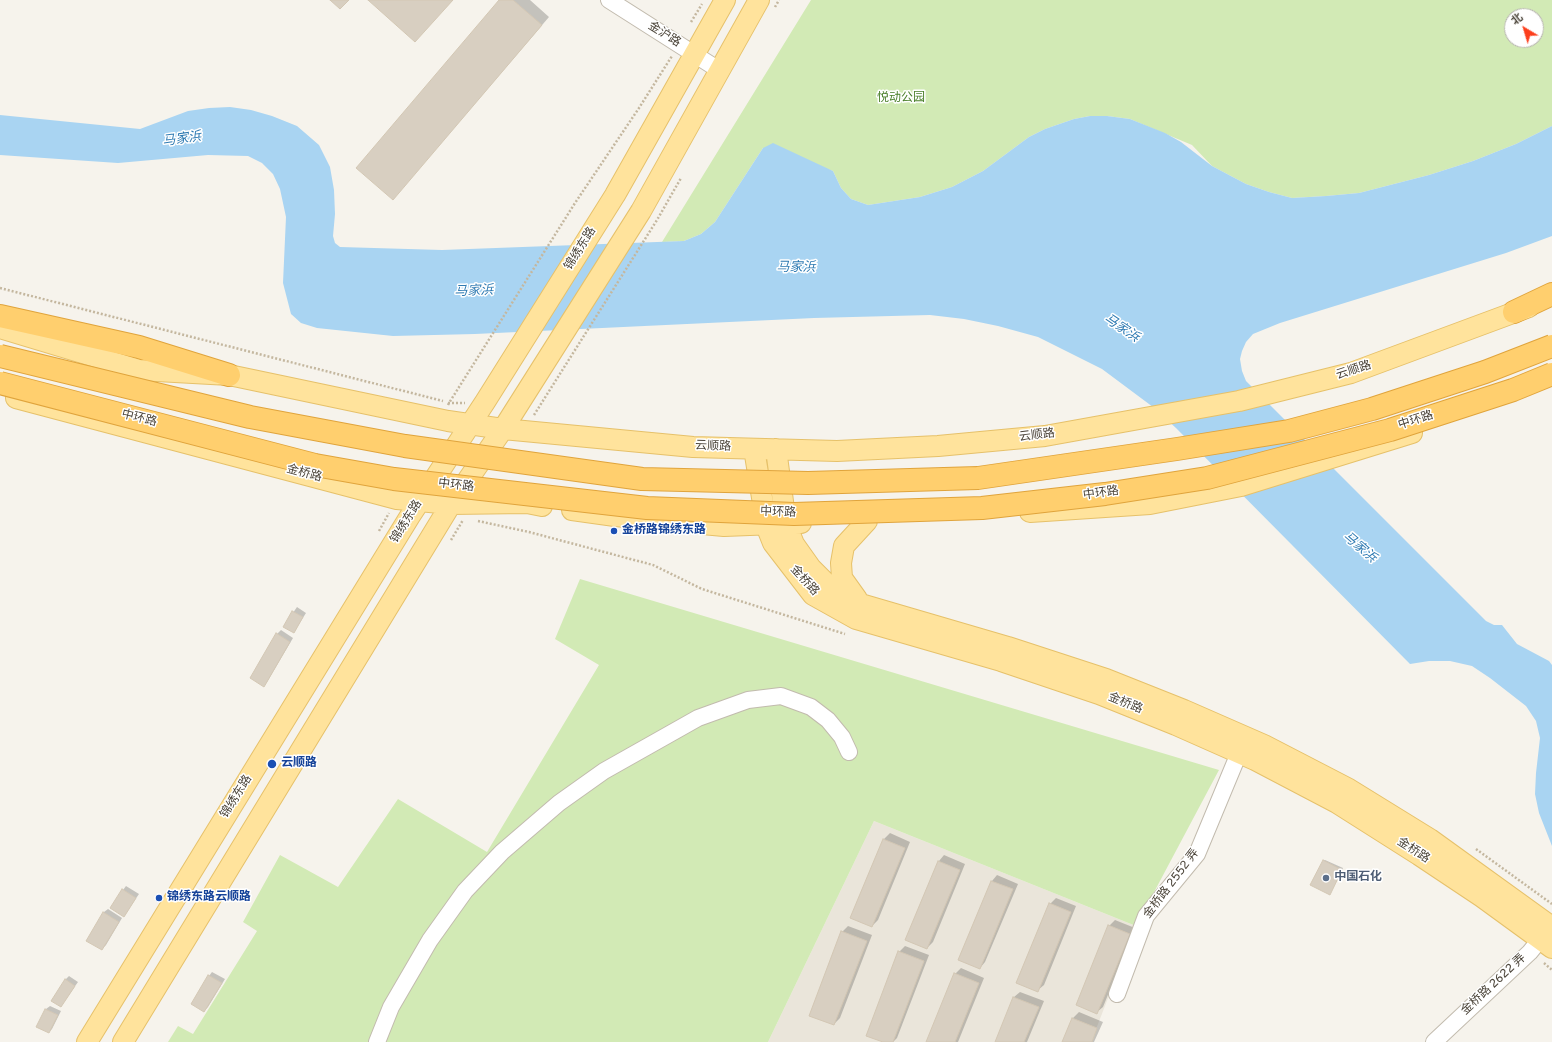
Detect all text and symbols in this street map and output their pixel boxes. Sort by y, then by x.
north arrow [1504,8,1544,48]
text: 北 [1509,10,1526,28]
street label: 金沪路 [645,19,683,51]
park label: 悦动公园 [877,92,925,106]
water label: 马家浜 [162,130,202,150]
street label: 锦绣东路 [562,225,600,273]
water label: 马家浜 [777,260,815,276]
water label: 马家浜 [454,284,494,300]
water label: 马家浜 [1100,312,1142,346]
street label: 云顺路 [1335,359,1373,383]
street label: 中环路 [120,408,158,430]
street label: 中环路 [1397,409,1435,433]
street label: 云顺路 [1018,427,1056,445]
street label: 云顺路 [695,439,731,455]
street label: 金桥路 [285,462,323,486]
street label: 中环路 [437,477,475,495]
street label: 中环路 [1082,484,1120,504]
street label: 锦绣东路 [388,498,426,546]
street label: 中环路 [760,505,796,521]
place label: 金桥路锦绣东路 [622,524,706,538]
marker: 金桥路锦绣东路 [609,526,619,536]
water label: 马家浜 [1339,529,1379,567]
street label: 金桥路 [787,563,821,599]
street label: 金桥路 [1106,691,1144,717]
place label: 云顺路 [281,757,317,771]
marker: 云顺路 [266,758,278,770]
street label: 锦绣东路 [218,773,256,821]
street label: 金桥路 [1394,835,1432,867]
street label: 金桥路 2552 弄 [1141,846,1203,922]
place label: 中国石化 [1334,871,1382,885]
marker: 中国石化 [1321,873,1331,883]
place label: 锦绣东路云顺路 [167,891,251,905]
marker: 锦绣东路云顺路 [154,893,164,903]
street label: 金桥路 2622 弄 [1459,951,1529,1019]

